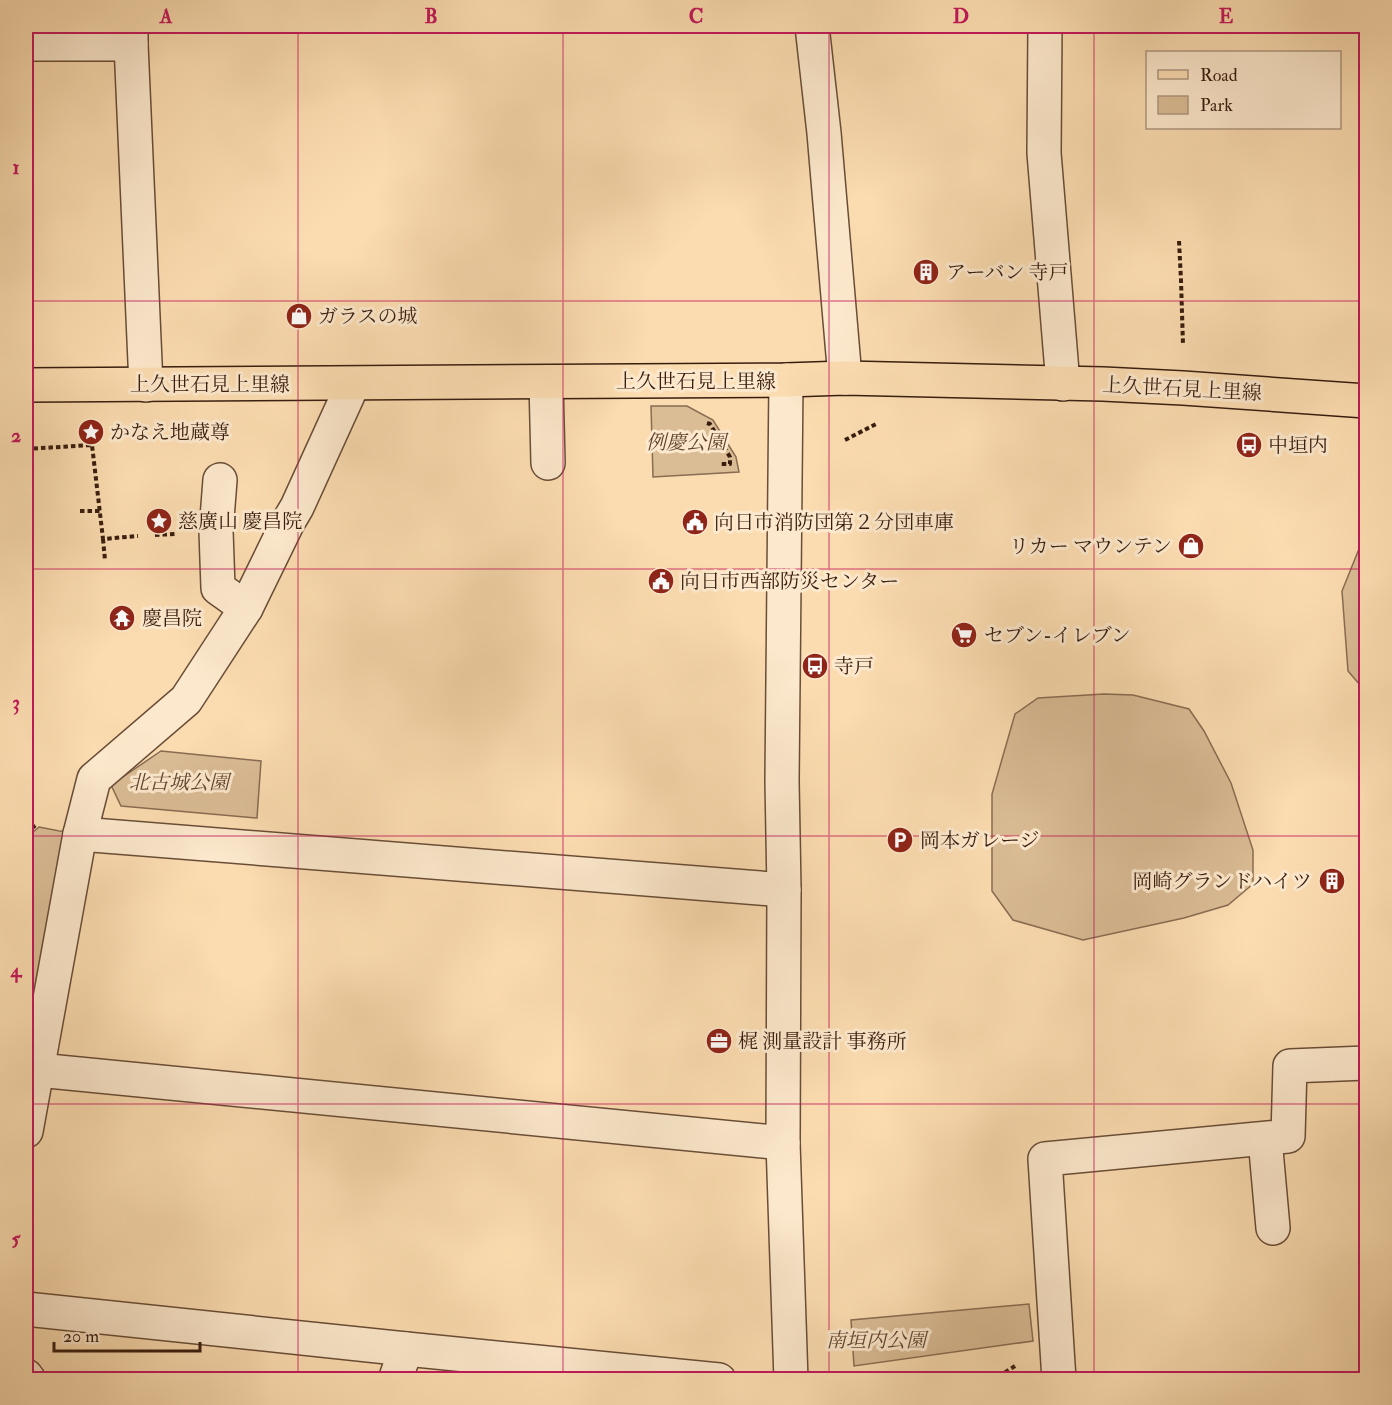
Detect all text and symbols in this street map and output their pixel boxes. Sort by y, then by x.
text: A [159,4,173,29]
text: B [424,4,438,29]
text: C [689,4,703,29]
text: D [953,4,969,29]
text: E [1219,4,1234,29]
legend [1146,51,1341,129]
text: Road [1200,64,1238,87]
text: Park [1200,94,1233,117]
text: 1 [12,155,20,180]
building icon: アーバン 寺戸 [911,257,941,287]
place label: アーバン 寺戸 [946,260,1069,285]
shop icon: ガラスの城 [284,301,314,331]
place label: ガラスの城 [318,304,417,329]
street label: 上久世石見上里線 [616,369,776,394]
street label: 上久世石見上里線 [130,372,290,397]
street label: 上久世石見上里線 [1101,372,1263,406]
place icon: かなえ地蔵尊 [76,417,106,447]
place label: かなえ地蔵尊 [110,420,230,445]
text: 2 [11,423,21,448]
park label: 例慶公園 [646,430,729,455]
bus stop icon: 中垣内 [1234,430,1264,460]
place label: 中垣内 [1268,433,1328,458]
place icon: 慈廣山 慶昌院 [144,506,174,536]
public building icon: 向日市消防団第２分団車庫 [680,507,710,537]
place label: 慈廣山 慶昌院 [178,509,302,534]
place label: 向日市消防団第２分団車庫 [714,510,954,535]
shop icon: リカー マウンテン [1176,531,1206,561]
place label: リカー マウンテン [1009,534,1172,559]
public building icon: 向日市西部防災センター [646,566,676,596]
place label: 向日市西部防災センター [680,569,899,594]
temple icon: 慶昌院 [107,603,137,633]
place label: 慶昌院 [142,606,202,631]
supermarket icon: セブン-イレブン [949,620,979,650]
place label: セブン-イレブン [984,623,1131,648]
bus stop icon: 寺戸 [800,651,830,681]
place label: 寺戸 [834,654,874,679]
text: 3 [12,690,20,715]
park label: 北古城公園 [129,770,232,795]
parking icon: 岡本ガレージ [885,825,915,855]
place label: 岡本ガレージ [920,828,1040,853]
building icon: 岡崎グランドハイツ [1317,866,1347,896]
place label: 岡崎グランドハイツ [1132,869,1312,894]
text: 4 [10,958,23,983]
office icon: 梶 測量設計 事務所 [704,1026,734,1056]
place label: 梶 測量設計 事務所 [738,1029,906,1054]
text: 5 [12,1226,22,1251]
scale bar [54,1315,200,1353]
text: 20 m [63,1325,99,1348]
park label: 南垣内公園 [826,1328,929,1353]

